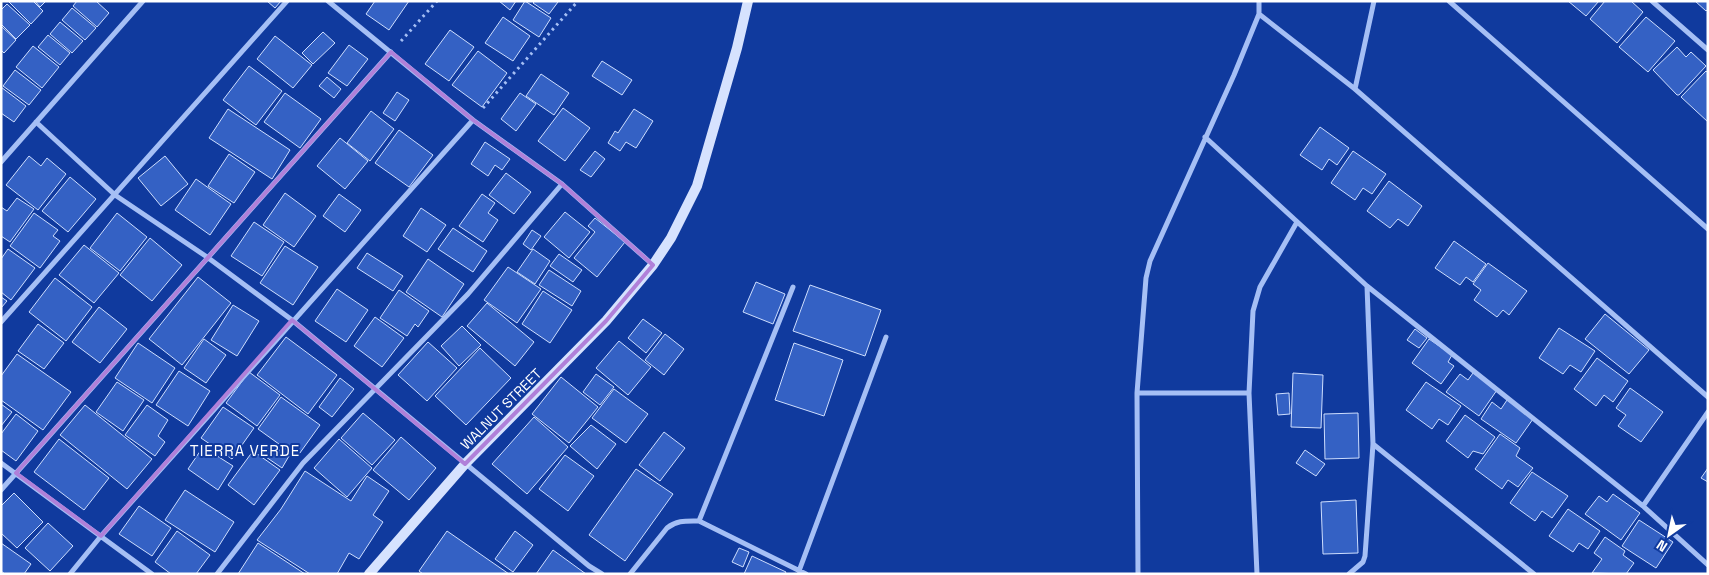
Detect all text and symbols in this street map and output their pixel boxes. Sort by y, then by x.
street label: WALNUT STREET [457,365,545,453]
district label: TIERRA VERDE [190,441,300,460]
north arrow [1644,510,1694,560]
text: N [1653,536,1671,556]

